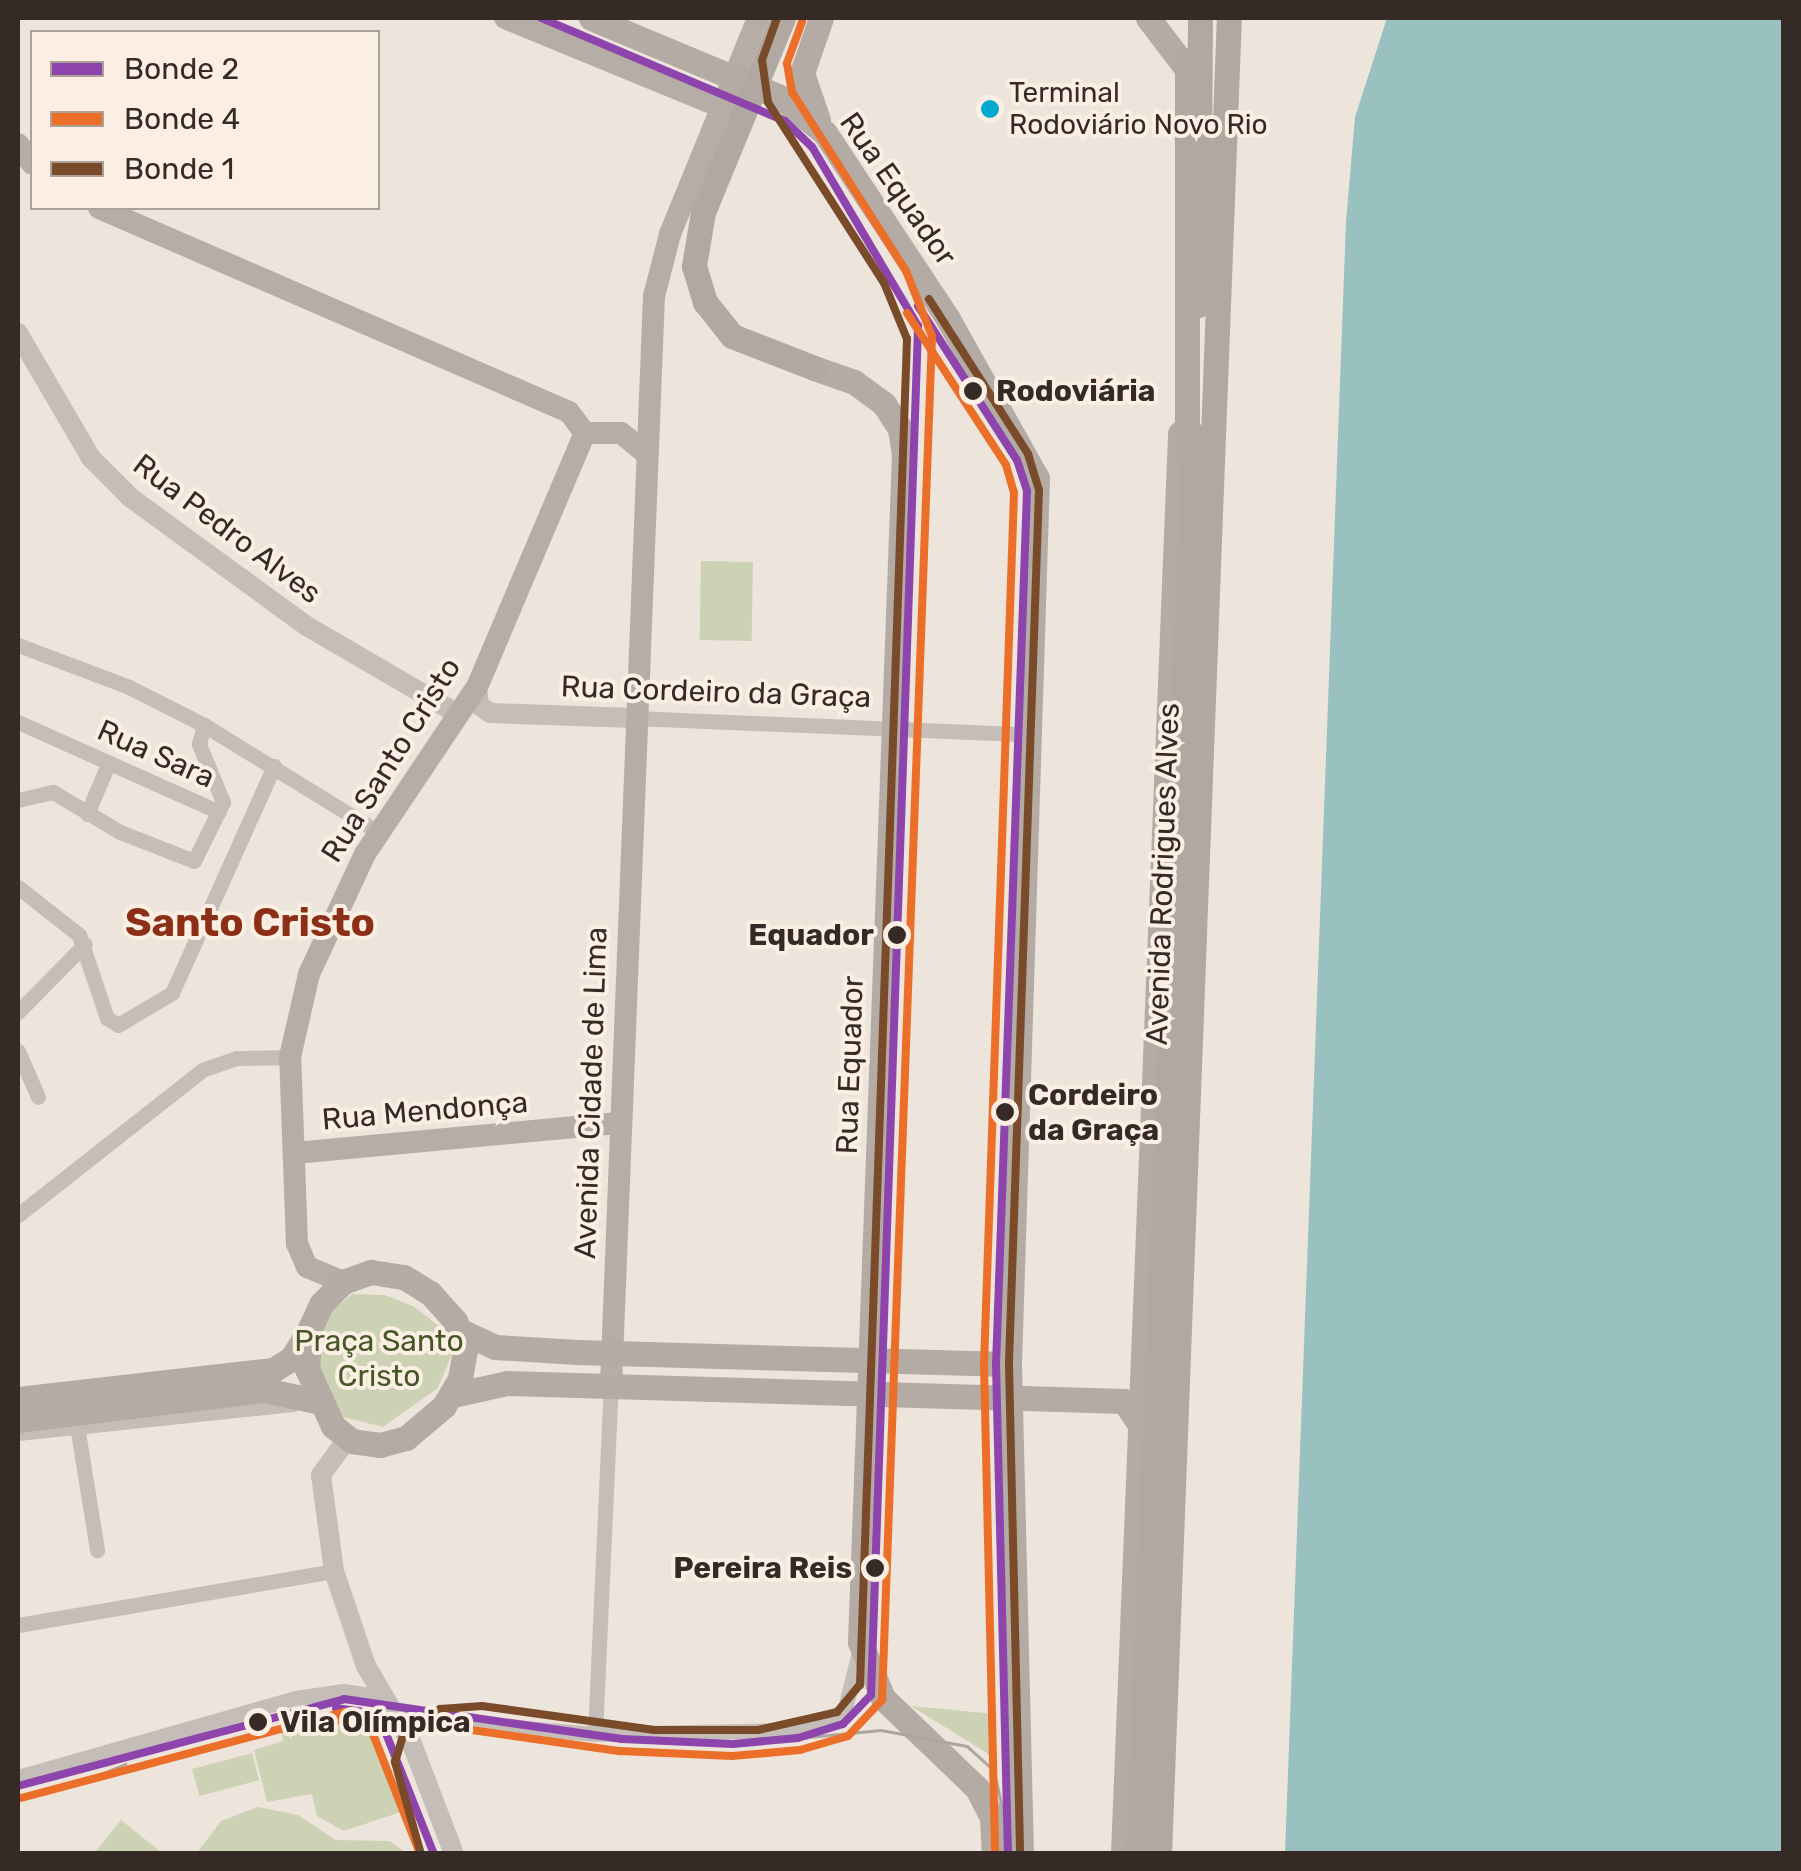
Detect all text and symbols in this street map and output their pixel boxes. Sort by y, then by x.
legend [30,30,380,210]
text: Bonde 2 [124,51,239,87]
place label: Terminal Rodoviário Novo Rio [1009,76,1268,142]
marker: Terminal Rodoviário Novo Rio [980,99,1000,119]
text: Bonde 4 [124,101,240,137]
street label: Rua Equador [832,106,964,272]
text: Bonde 1 [124,151,234,187]
place label: Rodoviária [996,373,1156,409]
marker: Rodoviária [960,378,986,404]
street label: Rua Pedro Alves [126,446,328,612]
street label: Rua Santo Cristo [314,651,468,869]
street label: Rua Cordeiro da Graça [560,669,872,715]
street label: Avenida Rodrigues Alves [1139,702,1187,1046]
street label: Rua Sara [92,712,220,796]
district label: Santo Cristo [125,899,375,947]
place label: Equador [748,917,874,953]
marker: Equador [884,922,910,948]
street label: Avenida Cidade de Lima [567,926,615,1260]
street label: Rua Equador [829,975,871,1155]
place label: Cordeiro da Graça [1028,1077,1159,1148]
street label: Rua Mendonça [320,1084,530,1138]
marker: Cordeiro da Graça [992,1099,1018,1125]
park label: Praça Santo Cristo [294,1323,464,1394]
place label: Pereira Reis [673,1550,852,1586]
marker: Pereira Reis [862,1555,888,1581]
place label: Vila Olímpica [280,1704,471,1740]
marker: Vila Olímpica [245,1709,271,1735]

